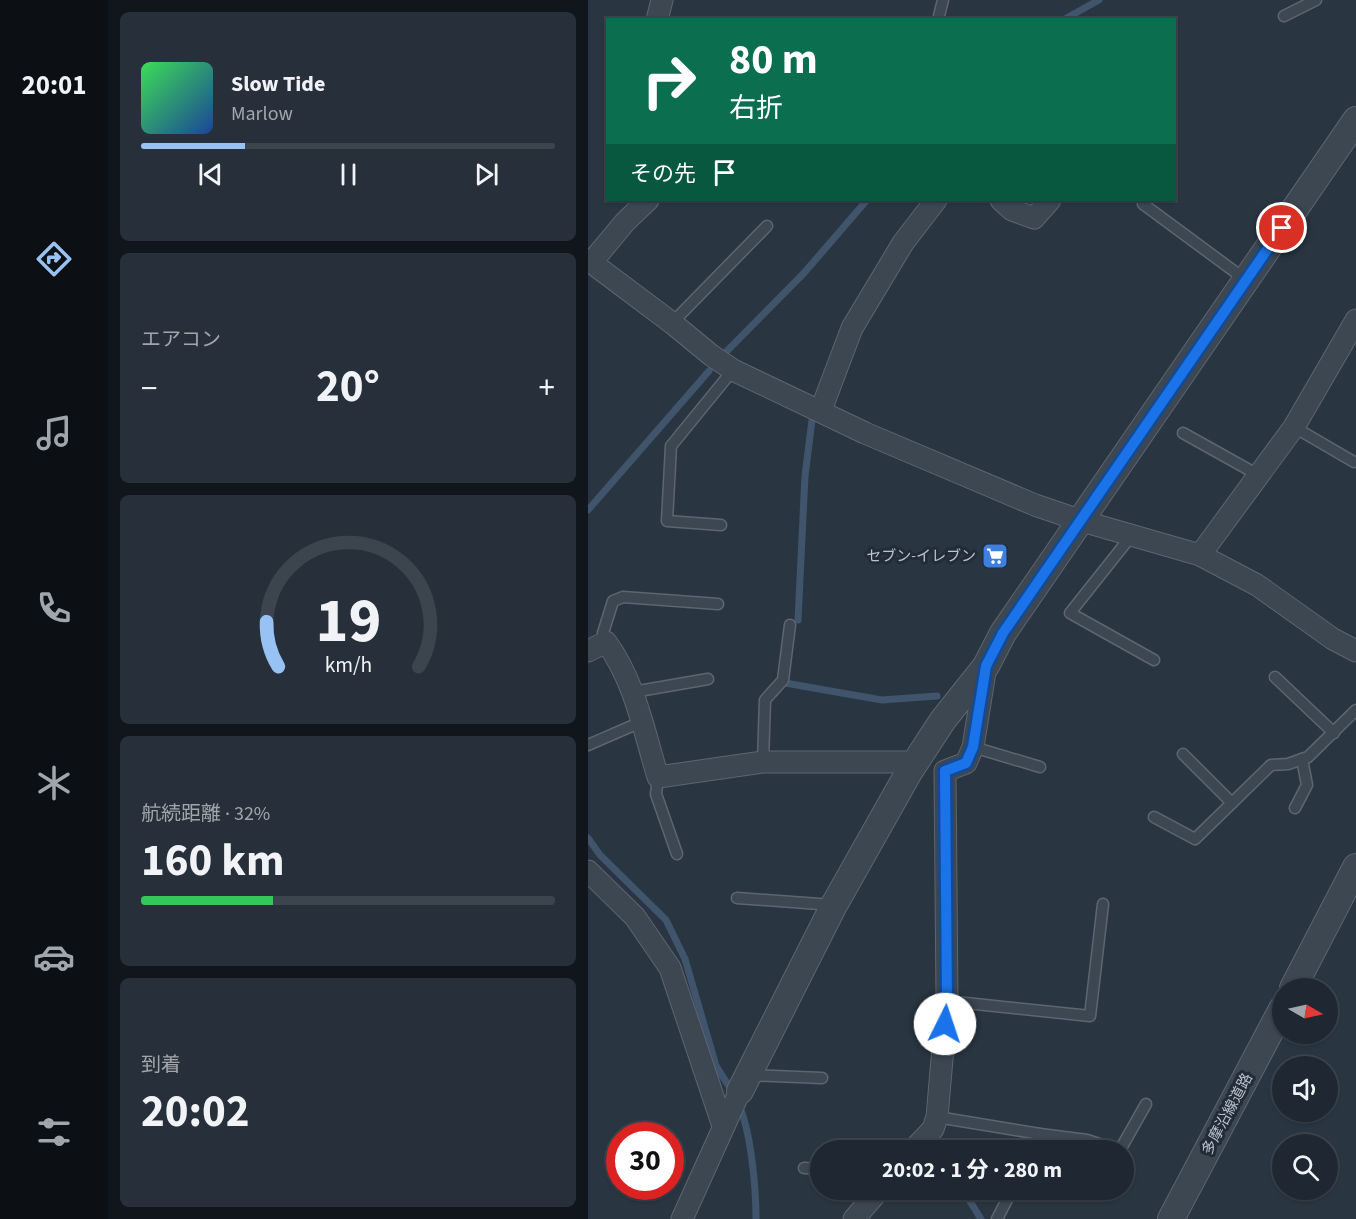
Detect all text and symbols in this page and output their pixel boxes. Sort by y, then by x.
text: 80 m [729,30,818,90]
icon: right [630,42,708,120]
text: 20:01 [21,66,87,105]
text: Slow Tide [231,68,325,100]
text: 右折 [729,89,783,128]
text: Marlow [231,100,293,128]
icon: arrive [708,156,741,189]
icon: previous [194,158,227,191]
icon: pause [332,158,365,191]
icon: next [470,158,503,191]
text: その先 [630,158,696,190]
pin [1256,202,1307,253]
icon: arrive [1265,211,1298,244]
icon: directions [33,238,75,280]
text: エアコン [141,326,221,354]
text: 20° [316,355,380,419]
text: − [141,365,157,412]
text: + [539,365,555,412]
icon: music [33,412,75,454]
supermarket icon: セブン-イレブン [980,541,1010,571]
place label: セブン-イレブン [866,546,976,567]
text: 19 [315,577,381,666]
icon: phone [33,587,75,629]
text: km/h [324,650,372,681]
icon: climate [33,762,75,804]
text: 航続距離 · 32% [141,800,270,828]
text: 160 km [141,829,285,893]
icon: car [33,936,75,978]
north arrow [1272,978,1338,1044]
map controls [1272,978,1338,1200]
position arrow [913,992,977,1056]
text: 到着 [141,1051,181,1079]
button: sound [1272,1056,1338,1122]
street label: 多摩沿線道路 [1197,1070,1258,1159]
text: 20:02 [141,1080,250,1144]
icon: filters [33,1111,75,1153]
speed limit sign: 30 [606,1122,684,1200]
button: search [1272,1134,1338,1200]
text: 20:02 · 1 分 · 280 m [882,1154,1062,1186]

